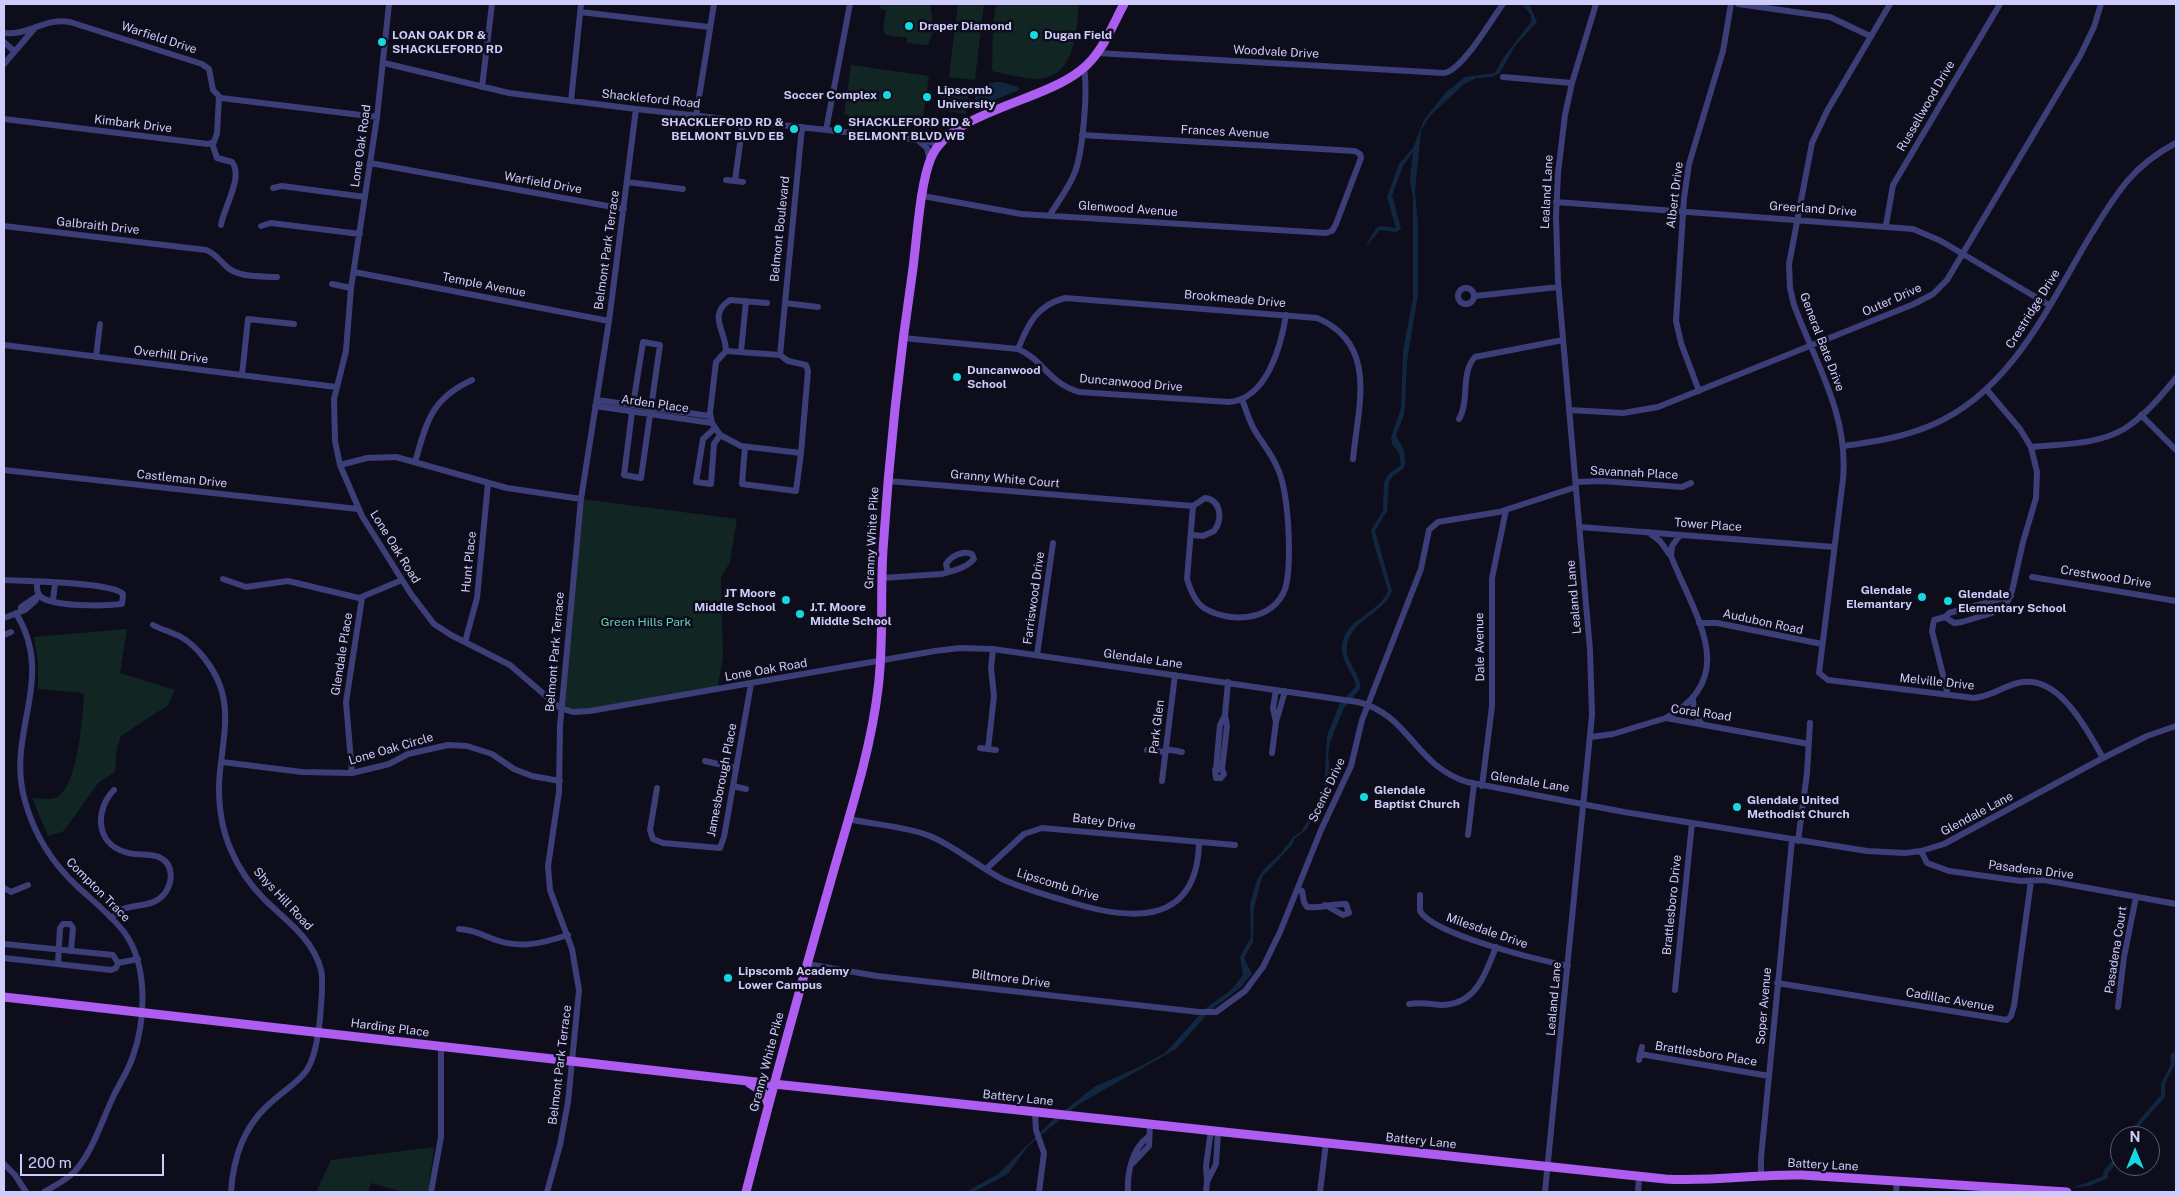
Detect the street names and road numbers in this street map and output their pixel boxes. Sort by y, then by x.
street label: Warfield Drive [119,19,199,57]
street label: Woodvale Drive [1233,43,1319,61]
street label: Russellwood Drive [1894,58,1958,154]
street label: Shackleford Road [601,87,701,111]
street label: Lone Oak Road [348,104,374,188]
street label: Kimbark Drive [93,112,173,136]
street label: Frances Avenue [1180,122,1270,142]
street label: Lealand Lane [1538,154,1556,230]
street label: Albert Drive [1664,161,1686,229]
street label: Warfield Drive [503,169,583,197]
street label: Belmont Boulevard [767,175,793,283]
street label: Belmont Park Terrace [591,189,623,311]
street label: Glenwood Avenue [1078,198,1178,220]
street label: Greerland Drive [1769,199,1857,219]
street label: Galbraith Drive [56,214,140,238]
street label: Crestridge Drive [2003,267,2063,351]
street label: Temple Avenue [441,270,527,300]
street label: Outer Drive [1860,281,1924,319]
street label: Brookmeade Drive [1183,287,1287,311]
street label: General Bate Drive [1797,291,1847,393]
street label: Overhill Drive [133,343,209,367]
street label: Duncanwood Drive [1079,371,1183,395]
street label: Arden Place [620,392,690,416]
street label: Savannah Place [1589,463,1679,483]
street label: Castleman Drive [136,467,228,491]
street label: Granny White Court [950,467,1060,491]
street label: Granny White Pike [862,487,882,589]
street label: Lone Oak Road [367,508,423,586]
street label: Tower Place [1674,515,1742,535]
street label: Hunt Place [459,531,479,593]
street label: Farriswood Drive [1020,551,1048,645]
street label: Lealand Lane [1564,559,1584,635]
street label: Crestwood Drive [2060,563,2152,591]
street label: Belmont Park Terrace [543,591,567,713]
street label: Audubon Road [1722,606,1804,638]
street label: Glendale Place [328,611,356,697]
street label: Dale Avenue [1472,612,1488,682]
street label: Glendale Lane [1102,646,1184,672]
street label: Lone Oak Road [724,656,808,684]
street label: Melville Drive [1899,671,1975,693]
street label: Park Glen [1147,699,1167,755]
street label: Coral Road [1670,702,1732,724]
street label: Jamesborough Place [704,722,740,838]
street label: Lone Oak Circle [347,730,435,768]
street label: Scenic Drive [1306,756,1348,824]
street label: Glendale Lane [1489,769,1571,795]
street label: Glendale Lane [1938,789,2016,839]
street label: Batey Drive [1072,811,1136,833]
street label: Brattlesboro Drive [1660,854,1684,956]
street label: Compton Trace [63,855,133,925]
street label: Pasadena Drive [1987,858,2075,882]
street label: Shys Hill Road [250,865,316,933]
street label: Lipscomb Drive [1015,866,1101,904]
street label: Pasadena Court [2102,905,2130,995]
street label: Milesdale Drive [1444,910,1530,952]
street label: Lealand Lane [1544,961,1564,1037]
street label: Biltmore Drive [971,967,1051,991]
street label: Soper Avenue [1753,967,1775,1045]
street label: Cadillac Avenue [1905,985,1995,1015]
street label: Belmont Park Terrace [546,1004,574,1126]
street label: Granny White Pike [747,1011,787,1113]
street label: Harding Place [350,1016,430,1040]
street label: Brattlesboro Place [1654,1039,1758,1069]
street label: Battery Lane [982,1087,1054,1109]
street label: Battery Lane [1385,1130,1457,1152]
street label: Battery Lane [1787,1156,1859,1174]

